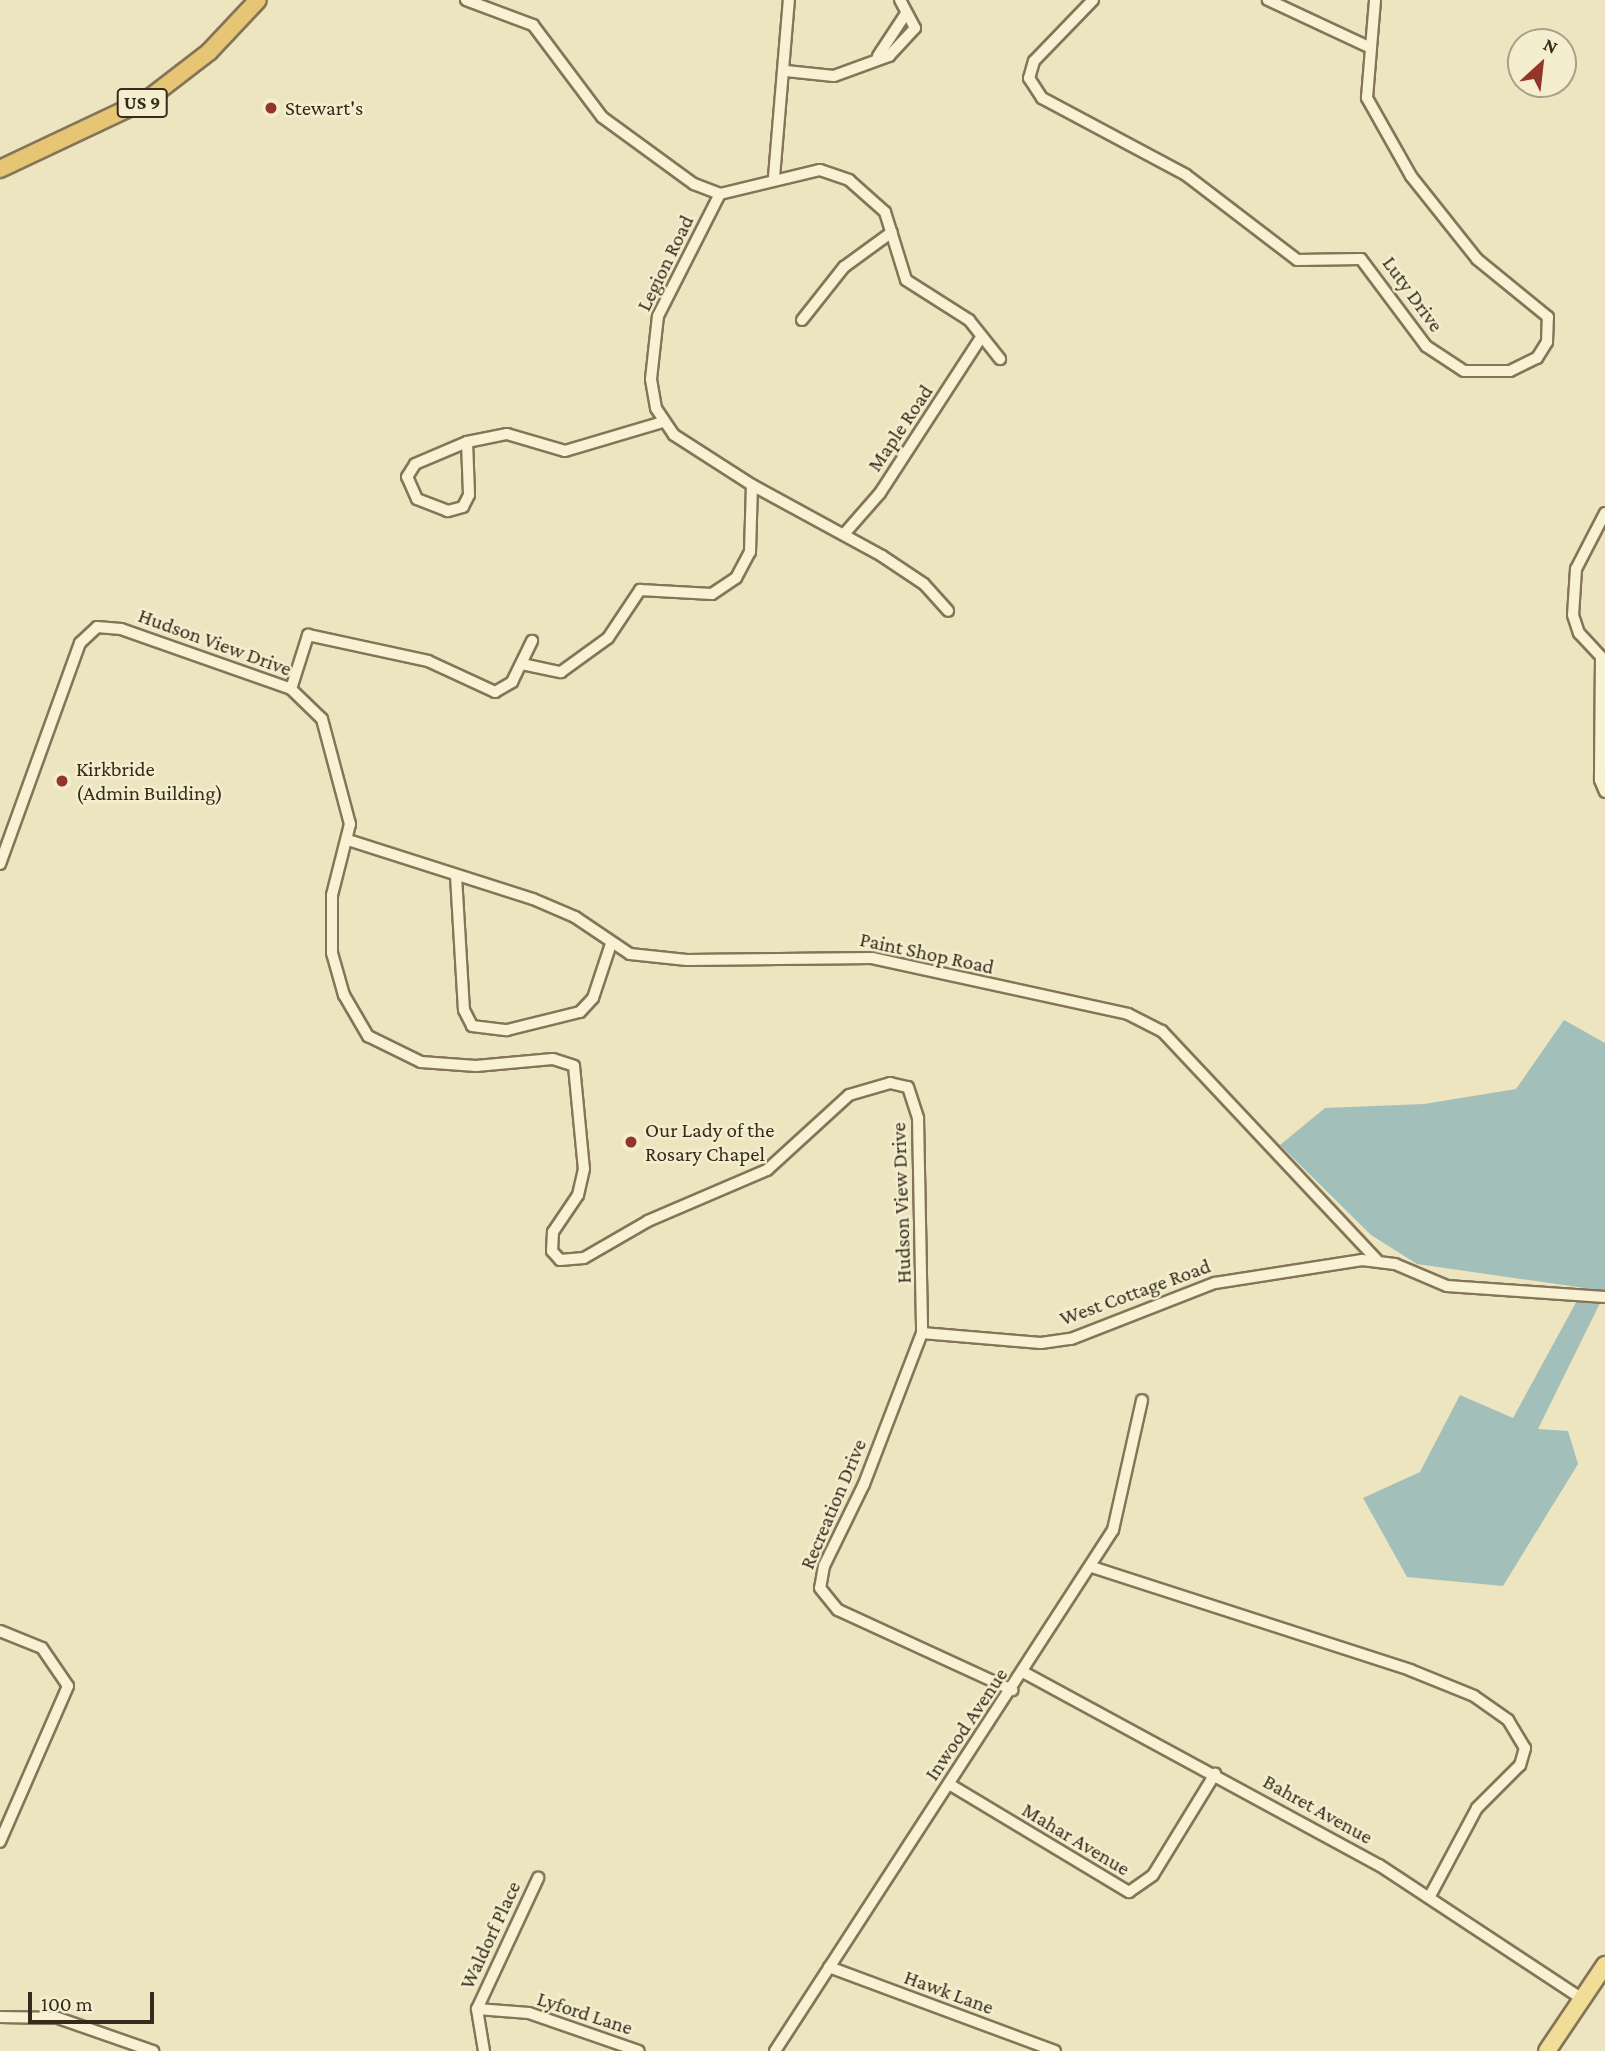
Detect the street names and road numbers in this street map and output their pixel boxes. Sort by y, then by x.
road number: US 9 [116,88,168,118]
street label: Legion Road [631,211,699,315]
street label: Luty Drive [1377,251,1449,337]
street label: Maple Road [862,380,938,476]
street label: Hudson View Drive [135,603,295,681]
street label: Paint Shop Road [858,926,996,980]
street label: Hudson View Drive [886,1122,916,1284]
street label: West Cottage Road [1056,1253,1214,1331]
street label: Recreation Drive [794,1435,872,1573]
street label: Inwood Avenue [919,1663,1013,1785]
street label: Bahret Avenue [1259,1769,1377,1849]
street label: Mahar Avenue [1017,1797,1135,1881]
street label: Waldorf Place [454,1877,526,1993]
street label: Hawk Lane [901,1964,997,2020]
street label: Lyford Lane [534,1986,636,2040]

